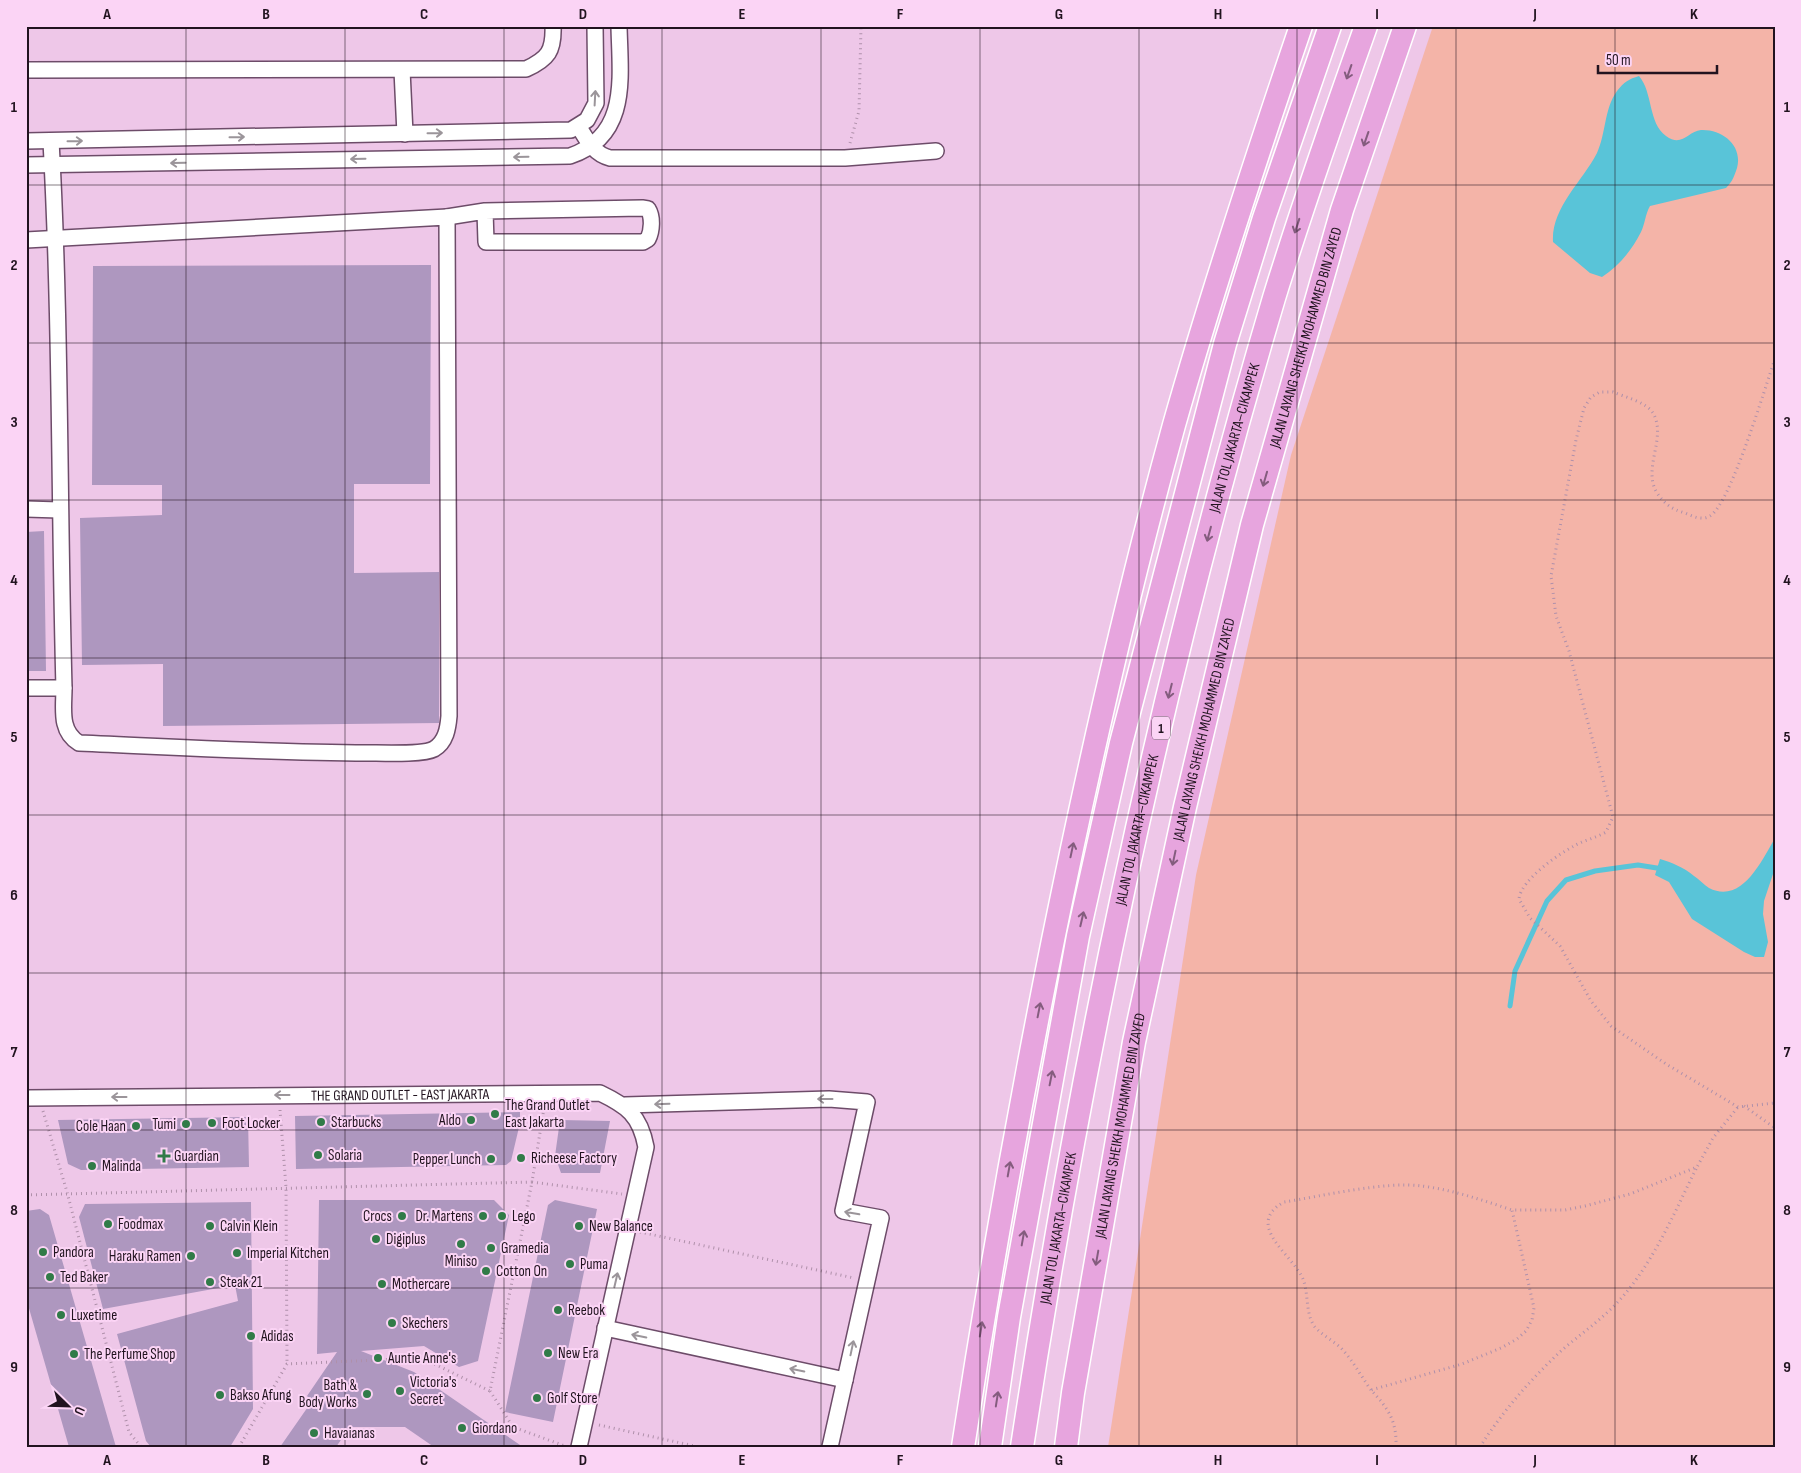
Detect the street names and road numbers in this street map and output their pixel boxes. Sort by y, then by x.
street label: JALAN LAYANG SHEIKH MOHAMMED BIN ZAYED [1265,225,1346,451]
street label: JALAN TOL JAKARTA–CIKAMPEK [1204,361,1264,515]
street label: JALAN LAYANG SHEIKH MOHAMMED BIN ZAYED [1168,616,1239,844]
road number: 1 [1152,716,1170,740]
street label: JALAN TOL JAKARTA–CIKAMPEK [1111,752,1163,908]
street label: JALAN LAYANG SHEIKH MOHAMMED BIN ZAYED [1090,1011,1150,1241]
street label: THE GRAND OUTLET - EAST JAKARTA [311,1084,490,1105]
street label: JALAN TOL JAKARTA–CIKAMPEK [1035,1150,1081,1306]

